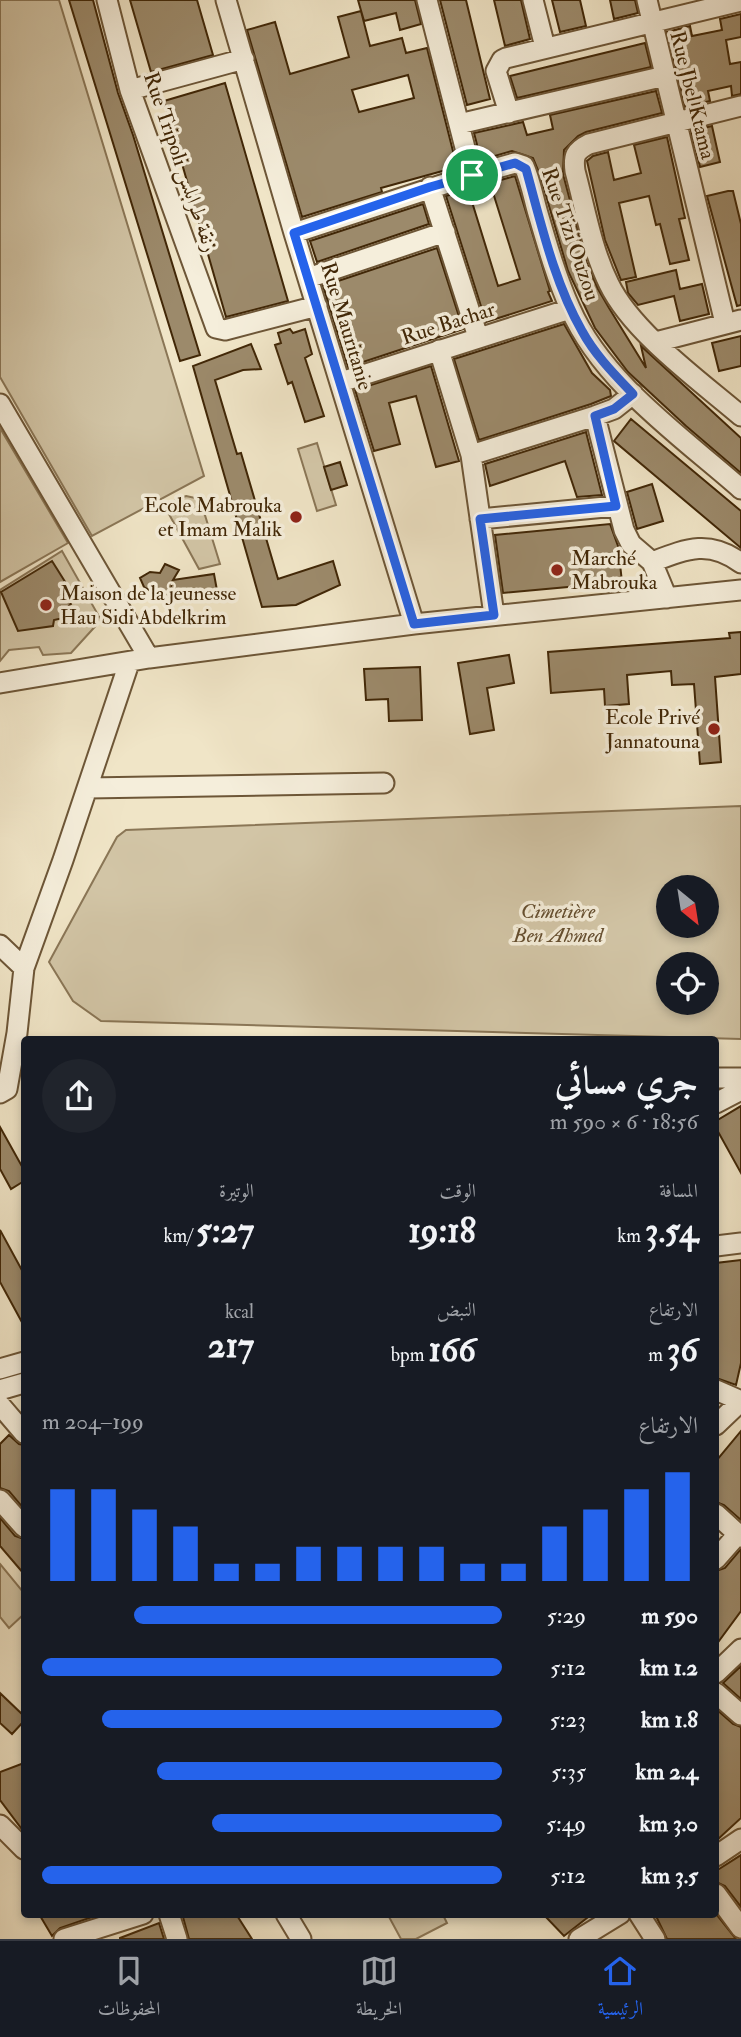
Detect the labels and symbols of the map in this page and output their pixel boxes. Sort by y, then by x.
street label: Rue Jbel Ktama [664,28,722,162]
street label: Rue Tripoli زنقة طرابلس [137,69,224,256]
pin [442,145,502,205]
street label: Rue Tizi Ouzou [535,164,606,304]
street label: Rue Mauritanie [314,259,379,394]
street label: Rue Bachar [398,296,499,351]
place label: Ecole Mabrouka et Imam Malik [144,492,282,543]
marker: Ecole Mabrouka et Imam Malik [288,509,304,525]
place label: Marché Mabrouka [571,545,658,596]
marker: Marché Mabrouka [549,562,565,578]
place label: Maison de la jeunesse Hau Sidi Abdelkrim [60,580,236,631]
marker: Maison de la jeunesse Hau Sidi Abdelkrim [38,597,54,613]
place label: Ecole Privé Jannatouna [605,704,700,755]
marker: Ecole Privé Jannatouna [706,721,722,737]
north arrow [656,875,719,938]
park label: Cimetière Ben Ahmed [512,898,604,949]

